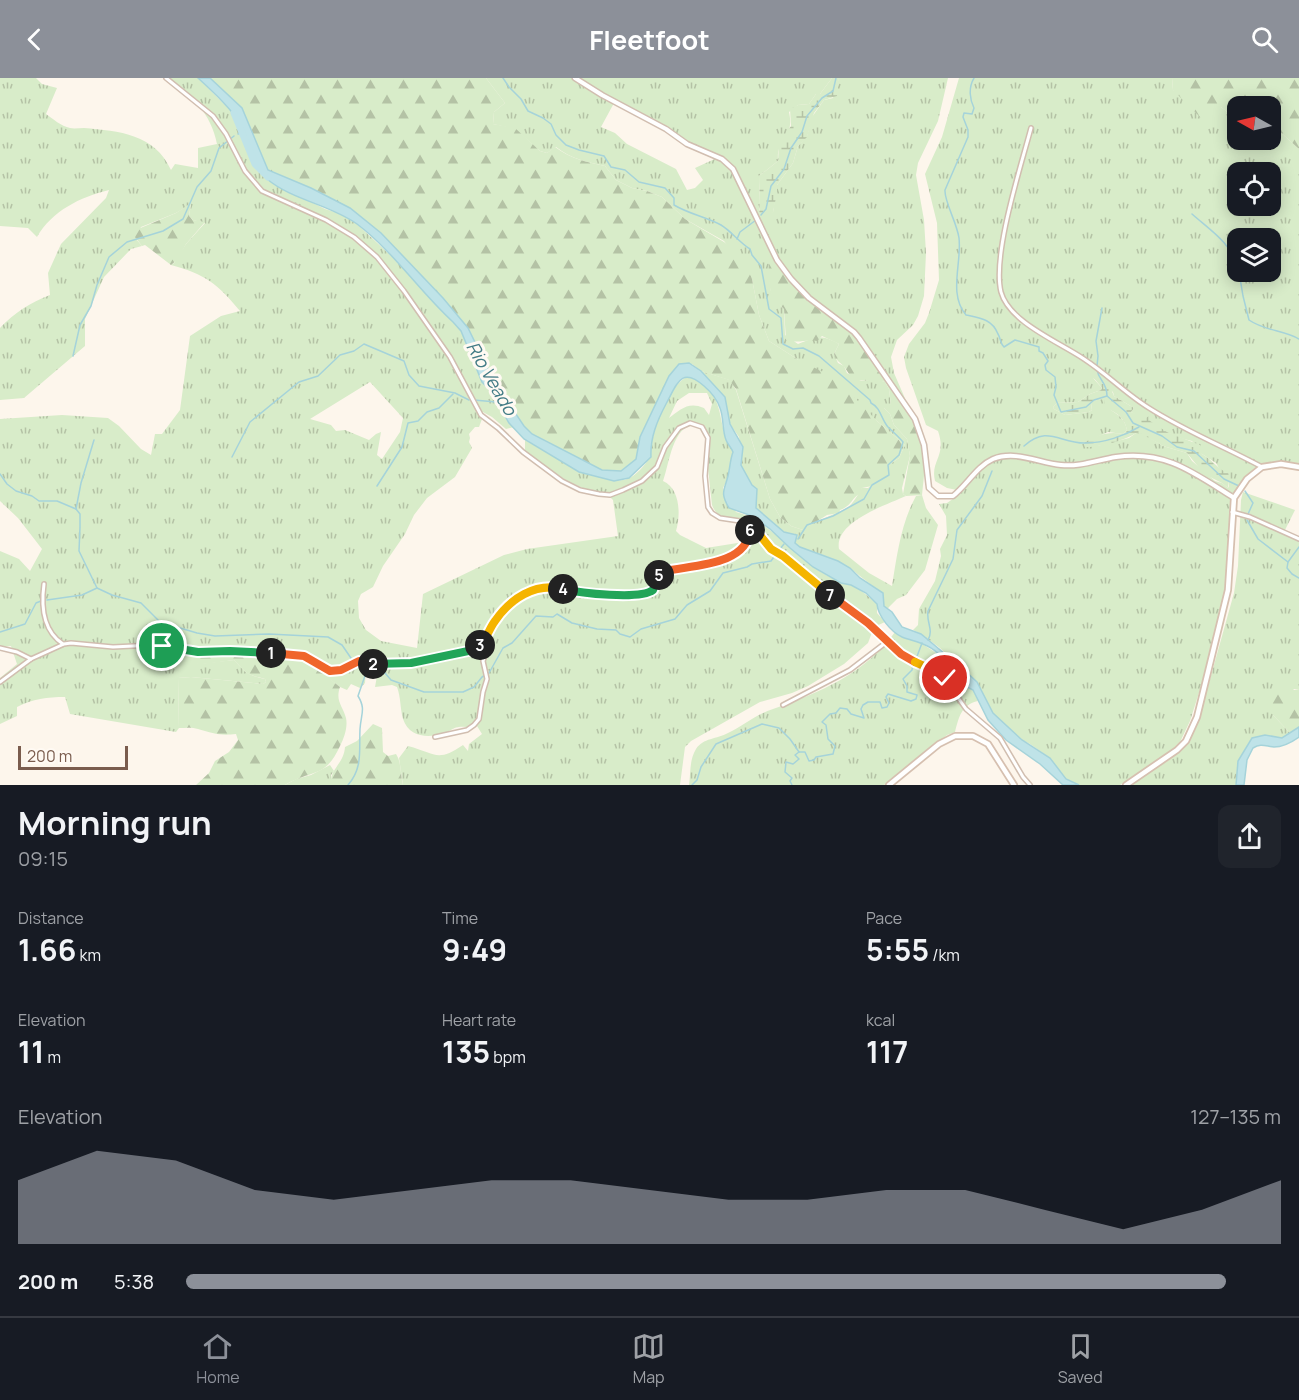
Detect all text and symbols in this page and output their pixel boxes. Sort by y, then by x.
text: Fleetfoot [589,21,710,58]
icon: back [18,23,51,56]
icon: search [1248,23,1281,56]
north arrow [1227,96,1281,150]
map controls [1227,96,1281,282]
button: locate [1227,162,1281,216]
button: layers [1227,228,1281,282]
water label: Rio Veado [461,337,523,420]
pin: 6 [735,515,765,545]
text: 6 [745,519,755,541]
pin: 5 [644,560,674,590]
text: 5 [654,564,664,586]
pin: 4 [548,574,578,604]
text: 4 [558,578,568,600]
pin: 7 [815,580,845,610]
text: 7 [826,584,834,606]
pin [136,620,187,671]
icon: arrive [145,629,178,662]
pin: 3 [465,630,495,660]
text: 3 [475,634,485,656]
pin: 1 [256,638,286,668]
text: 1 [267,642,275,664]
pin: 2 [358,649,388,679]
pin [919,652,970,703]
text: 2 [368,653,378,675]
icon: check [928,661,961,694]
scale bar [18,743,128,770]
text: 200 m [27,745,72,767]
text: Morning run [18,800,212,845]
button: share [1218,805,1281,868]
text: 09:15 [18,845,68,872]
text: Distance [18,907,84,929]
text: Time [442,907,478,929]
text: Pace [866,907,902,929]
text: 1.66 [18,929,76,970]
text: 9:49 [442,929,507,970]
text: 5:55 [866,929,929,970]
text: km [76,944,101,966]
text: /km [929,944,960,966]
text: Elevation [18,1009,86,1031]
text: Heart rate [442,1009,516,1031]
text: kcal [866,1009,895,1031]
text: 11 [18,1031,44,1072]
text: 135 [442,1031,490,1072]
text: 117 [866,1031,908,1072]
text: m [44,1046,61,1068]
text: bpm [490,1046,526,1068]
text: Elevation [18,1103,102,1130]
text: 127–135 m [1190,1103,1281,1130]
text: 200 m [18,1268,78,1295]
text: 5:38 [114,1268,154,1295]
tab: Home [196,1330,240,1388]
tab: Map [632,1330,665,1388]
tab: Saved [1058,1330,1103,1388]

